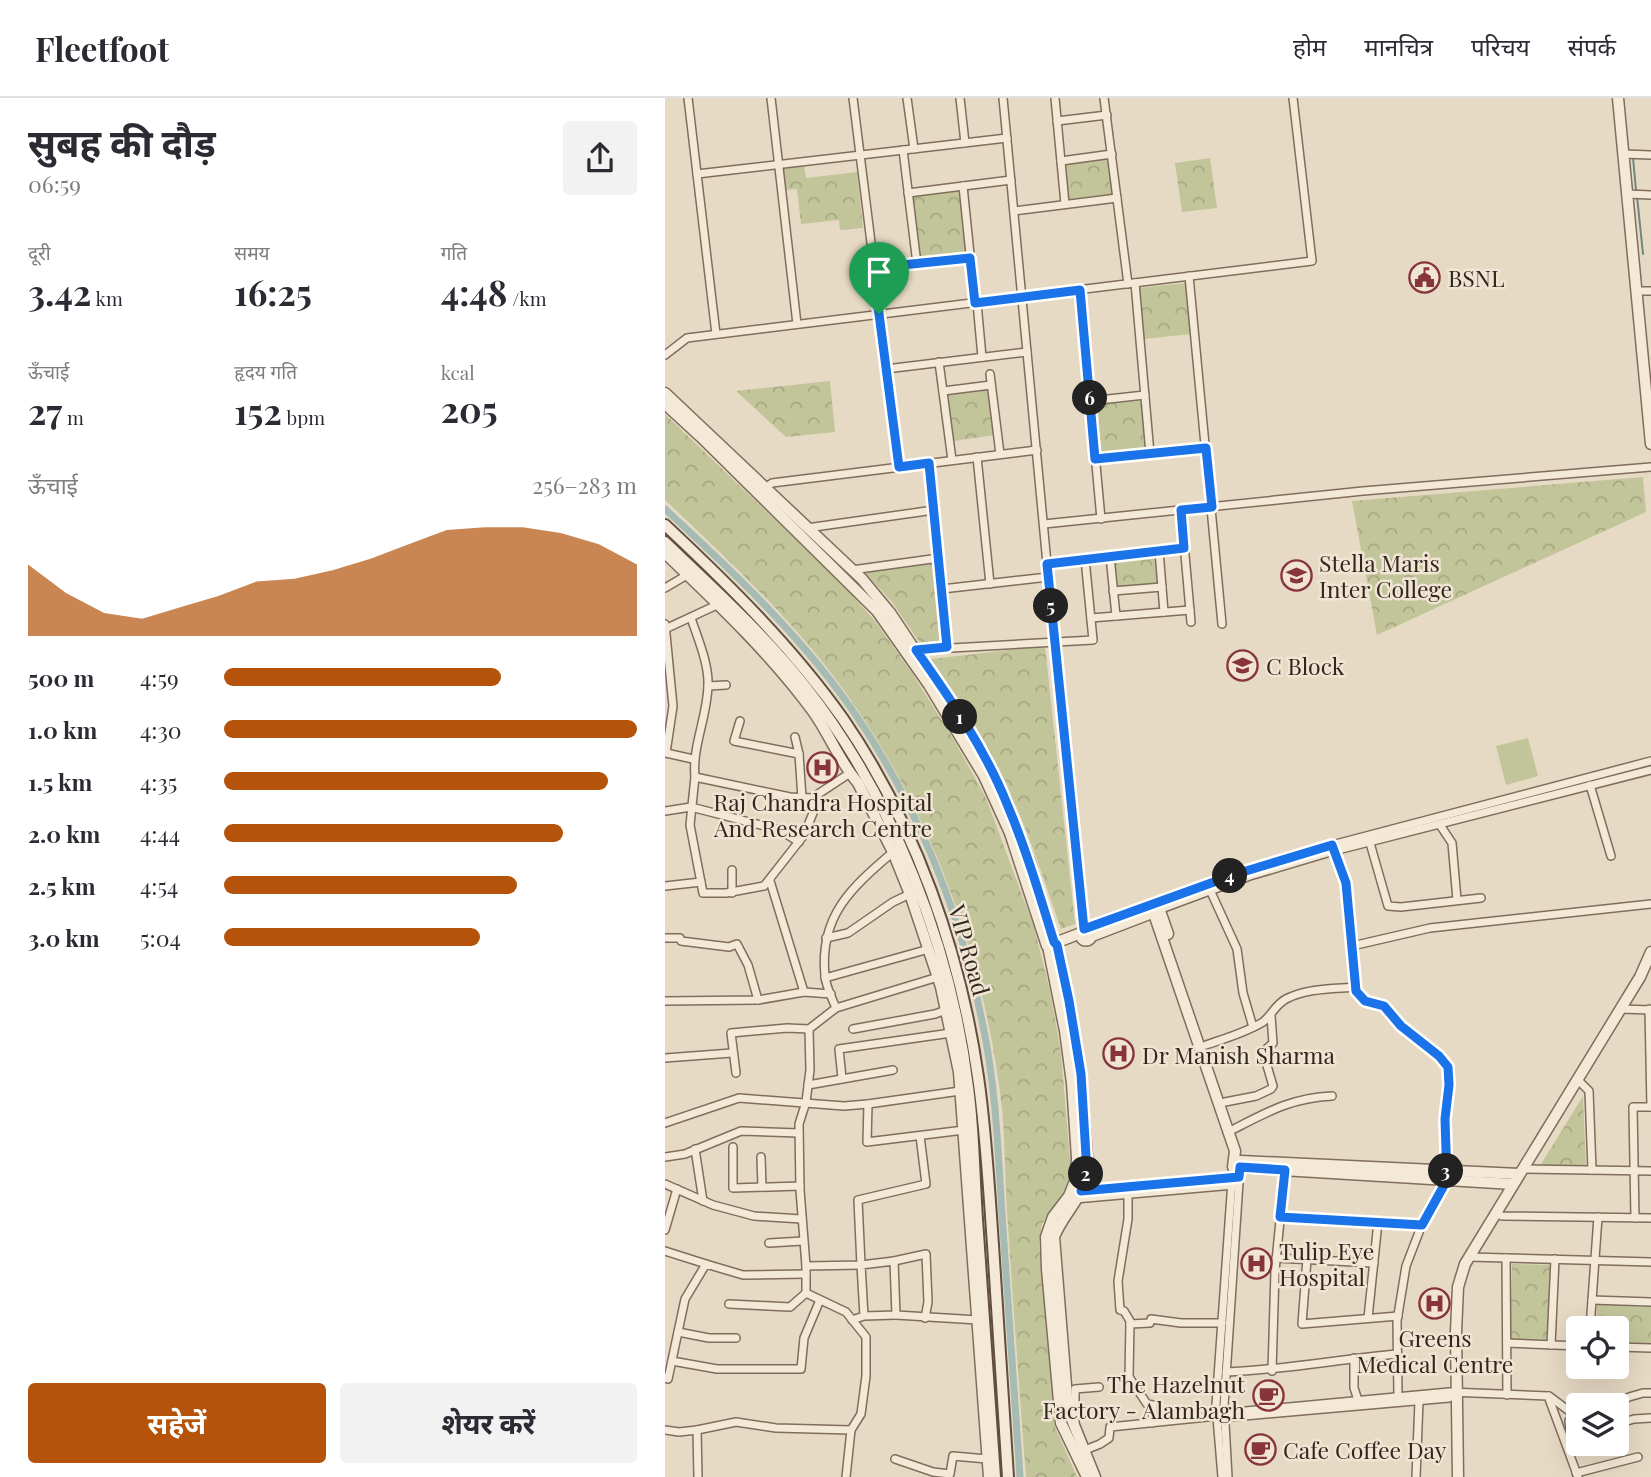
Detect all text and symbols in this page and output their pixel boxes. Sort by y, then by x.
text: Fleetfoot [35,26,169,70]
text: होम [1293,30,1326,62]
text: मानचित्र [1364,30,1433,62]
text: परिचय [1471,30,1530,62]
text: संपर्क [1568,30,1616,62]
text: सुबह की दौड़ [28,116,216,167]
button: share [563,121,637,195]
text: 06:59 [28,168,81,199]
text: दूरी [28,239,51,265]
text: समय [234,239,270,265]
text: गति [441,239,467,265]
pin [849,242,909,314]
icon: arrive [860,253,898,291]
public building icon: BSNL [1408,260,1442,294]
place label: BSNL [1448,262,1505,293]
text: 3.42 [28,268,91,315]
text: 16:25 [234,268,312,315]
text: 4:48 [441,268,507,315]
text: km [91,285,123,311]
text: /km [507,285,547,311]
text: ऊँचाई [28,358,69,384]
text: हृदय गति [234,358,297,384]
text: kcal [441,359,475,385]
pin: 6 [1073,380,1107,416]
text: 6 [1084,384,1095,410]
text: 205 [441,385,498,432]
text: 27 [28,387,62,434]
text: 152 [234,387,282,434]
text: m [62,404,84,430]
text: bpm [282,404,325,430]
text: ऊँचाई [28,469,78,500]
text: 256–283 m [532,469,637,500]
place label: Stella Maris Inter College [1319,547,1452,604]
school or university icon: Stella Maris Inter College [1279,558,1313,592]
pin: 5 [1033,588,1069,624]
text: 5 [1046,592,1055,618]
school or university icon: C Block [1226,648,1260,682]
place label: C Block [1266,650,1345,681]
text: 500 m [28,662,94,693]
text: 4:59 [140,662,179,693]
pin: 1 [943,700,977,734]
text: 1 [956,703,963,729]
text: 1.0 km [28,714,97,745]
text: 4:30 [140,714,182,745]
hospital icon: Raj Chandra Hospital And Research Centre [806,750,840,784]
text: 1.5 km [28,766,92,797]
text: 4:35 [140,766,177,797]
place label: Raj Chandra Hospital And Research Centre [713,786,933,843]
text: 2.0 km [28,818,100,849]
text: 4:44 [140,818,180,849]
pin: 4 [1213,858,1247,894]
text: 4 [1224,862,1235,888]
text: 2.5 km [28,870,95,901]
text: 4:54 [140,870,178,901]
street label: VIP Road [942,900,998,999]
text: 3.0 km [28,922,100,953]
text: 5:04 [140,922,181,953]
hospital icon: Dr Manish Sharma [1102,1037,1136,1071]
place label: Dr Manish Sharma [1142,1039,1336,1070]
pin: 3 [1429,1154,1463,1188]
pin: 2 [1069,1156,1103,1192]
text: 3 [1441,1157,1450,1183]
text: 2 [1081,1160,1090,1186]
place label: Tulip Eye Hospital [1279,1235,1374,1292]
hospital icon: Tulip Eye Hospital [1239,1246,1273,1280]
hospital icon: Greens Medical Centre [1418,1286,1452,1320]
map controls [1566,1316,1629,1456]
button: locate [1566,1316,1629,1379]
place label: Greens Medical Centre [1356,1322,1514,1379]
place label: The Hazelnut Factory - Alambagh [1042,1368,1246,1425]
cafe icon: The Hazelnut Factory - Alambagh [1251,1379,1285,1413]
button: सहेजें [28,1383,326,1463]
button: शेयर करें [340,1383,637,1463]
button: layers [1566,1393,1629,1456]
cafe icon: Cafe Coffee Day [1243,1432,1277,1466]
place label: Cafe Coffee Day [1283,1434,1447,1465]

